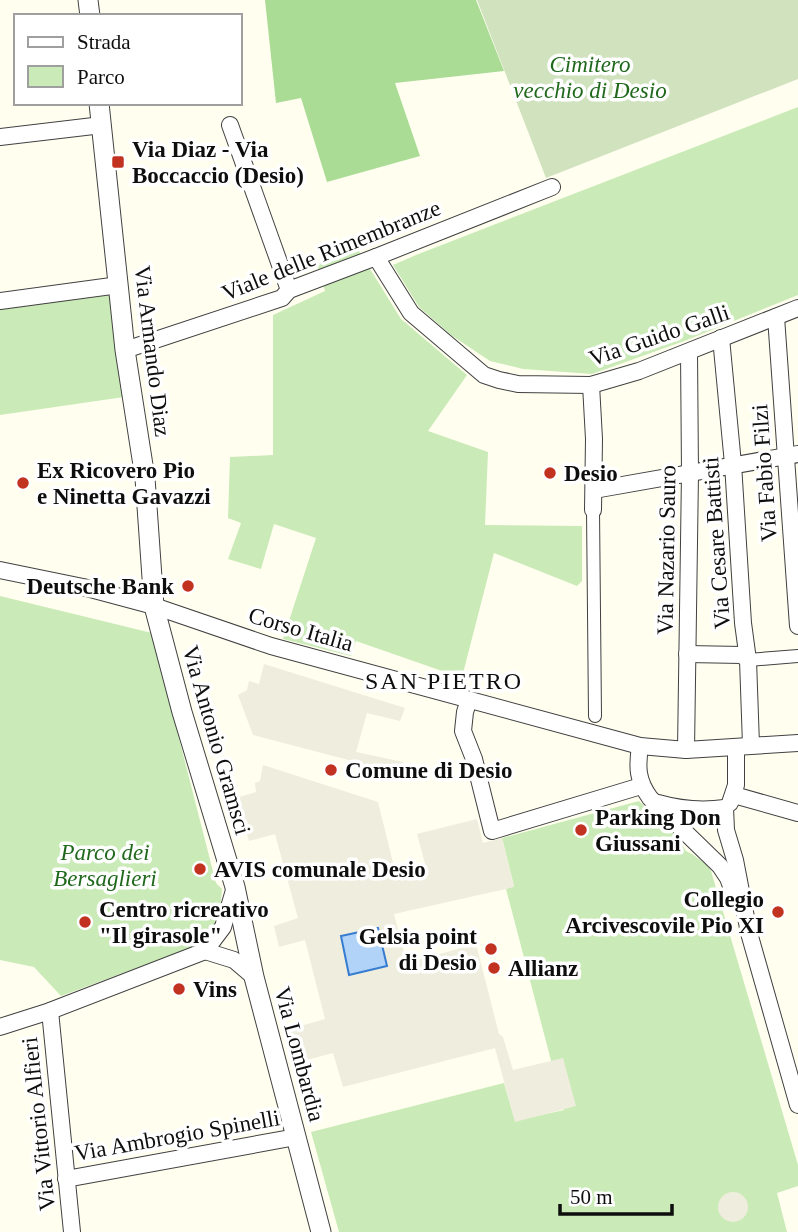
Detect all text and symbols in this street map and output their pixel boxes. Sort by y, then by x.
legend [14,14,242,105]
text: Strada [77,30,131,54]
park label: Cimitero vecchio di Desio [513,52,667,103]
text: Parco [77,65,125,89]
place label: Via Diaz - Via Boccaccio (Desio) [132,137,304,188]
marker: Via Diaz - Via Boccaccio (Desio) [110,154,126,170]
street label: Viale delle Rimembranze [218,195,444,306]
street label: Via Armando Diaz [130,264,175,438]
street label: Via Guido Galli [586,300,733,371]
street label: Via Fabio Filzi [747,403,782,543]
street label: Via Cesare Battisti [698,456,735,630]
place label: Ex Ricovero Pio e Ninetta Gavazzi [37,458,211,509]
place label: Desio [564,461,618,486]
marker: Desio [542,465,558,481]
street label: Via Nazario Sauro [653,465,680,635]
marker: Ex Ricovero Pio e Ninetta Gavazzi [15,475,31,491]
place label: Deutsche Bank [26,574,174,599]
marker: Deutsche Bank [180,578,196,594]
street label: Corso Italia [246,603,356,656]
street label: Via Antonio Gramsci [178,643,255,837]
district label: SAN PIETRO [365,668,523,694]
place label: Comune di Desio [345,758,512,783]
marker: Comune di Desio [323,762,339,778]
place label: Parking Don Giussani [595,805,721,856]
marker: Parking Don Giussani [573,822,589,838]
park label: Parco dei Bersaglieri [53,840,157,891]
place label: AVIS comunale Desio [214,857,426,882]
marker: AVIS comunale Desio [192,861,208,877]
place label: Collegio Arcivescovile Pio XI [565,887,764,938]
place label: Centro ricreativo "Il girasole" [99,897,269,948]
marker: Collegio Arcivescovile Pio XI [770,904,786,920]
marker: Centro ricreativo "Il girasole" [77,914,93,930]
place label: Gelsia point di Desio [359,924,477,975]
marker: Gelsia point di Desio [483,941,499,957]
place label: Allianz [508,956,578,981]
marker: Allianz [486,960,502,976]
place label: Vins [193,977,237,1002]
marker: Vins [171,981,187,997]
street label: Via Lombardia [270,984,330,1124]
street label: Via Vittorio Alfieri [17,1036,60,1212]
street label: Via Ambrogio Spinelli [72,1105,282,1166]
scale bar [560,1172,672,1216]
text: 50 m [570,1185,613,1209]

